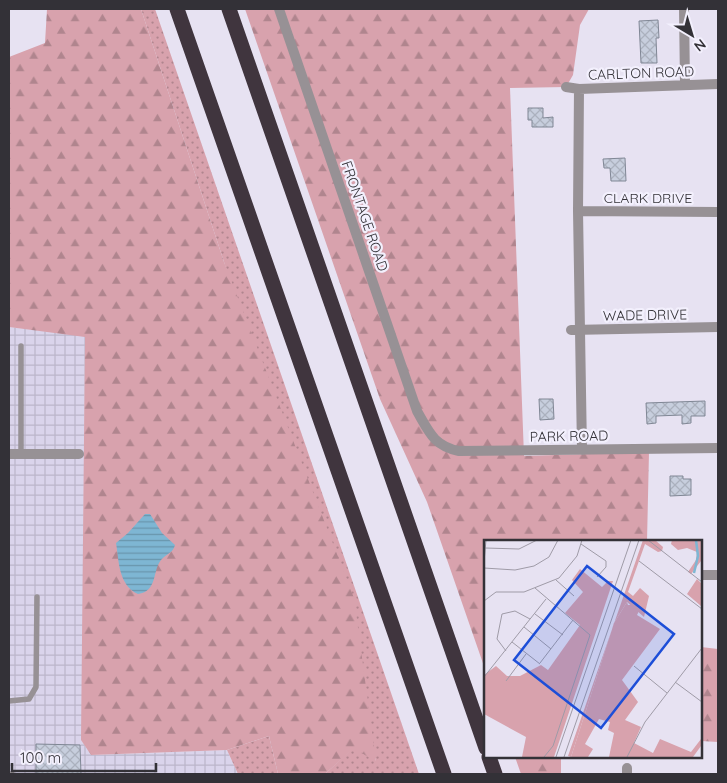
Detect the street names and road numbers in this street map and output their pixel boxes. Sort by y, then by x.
street label: CARLTON ROAD [588,62,694,84]
street label: FRONTAGE ROAD [338,159,392,273]
street label: CLARK DRIVE [604,189,692,207]
street label: WADE DRIVE [603,305,687,325]
street label: PARK ROAD [530,426,608,446]

